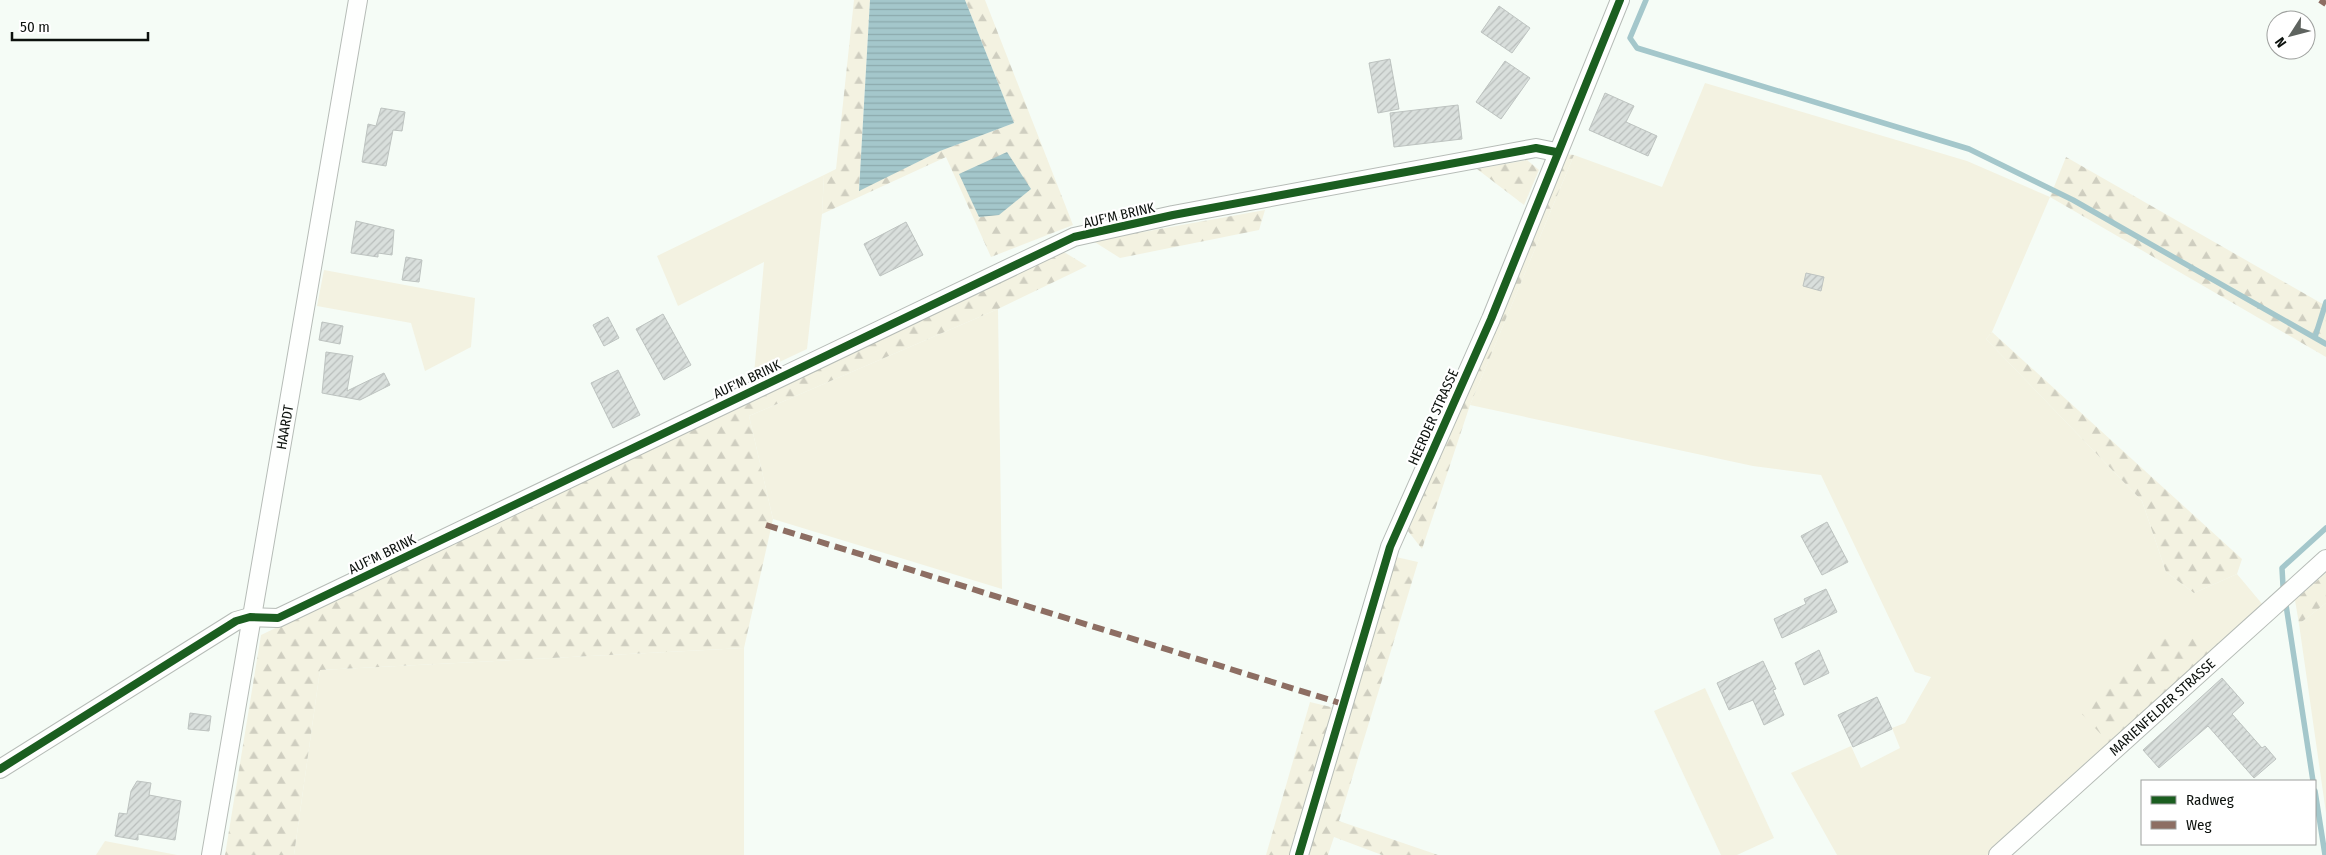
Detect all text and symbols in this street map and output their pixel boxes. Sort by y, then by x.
scale bar [12,10,149,42]
north arrow [2266,10,2316,60]
text: 50 m [20,18,50,36]
text: N [2272,34,2290,51]
street label: AUF'M BRINK [1082,199,1157,232]
street label: AUF'M BRINK [711,356,784,402]
street label: HEERDER STRASSE [1405,366,1462,468]
street label: HAARDT [273,403,297,451]
street label: AUF'M BRINK [346,531,419,578]
street label: MARIENFELDER STRASSE [2106,655,2219,759]
legend [2141,780,2316,845]
text: Radweg [2186,791,2234,809]
text: Weg [2186,816,2212,834]

